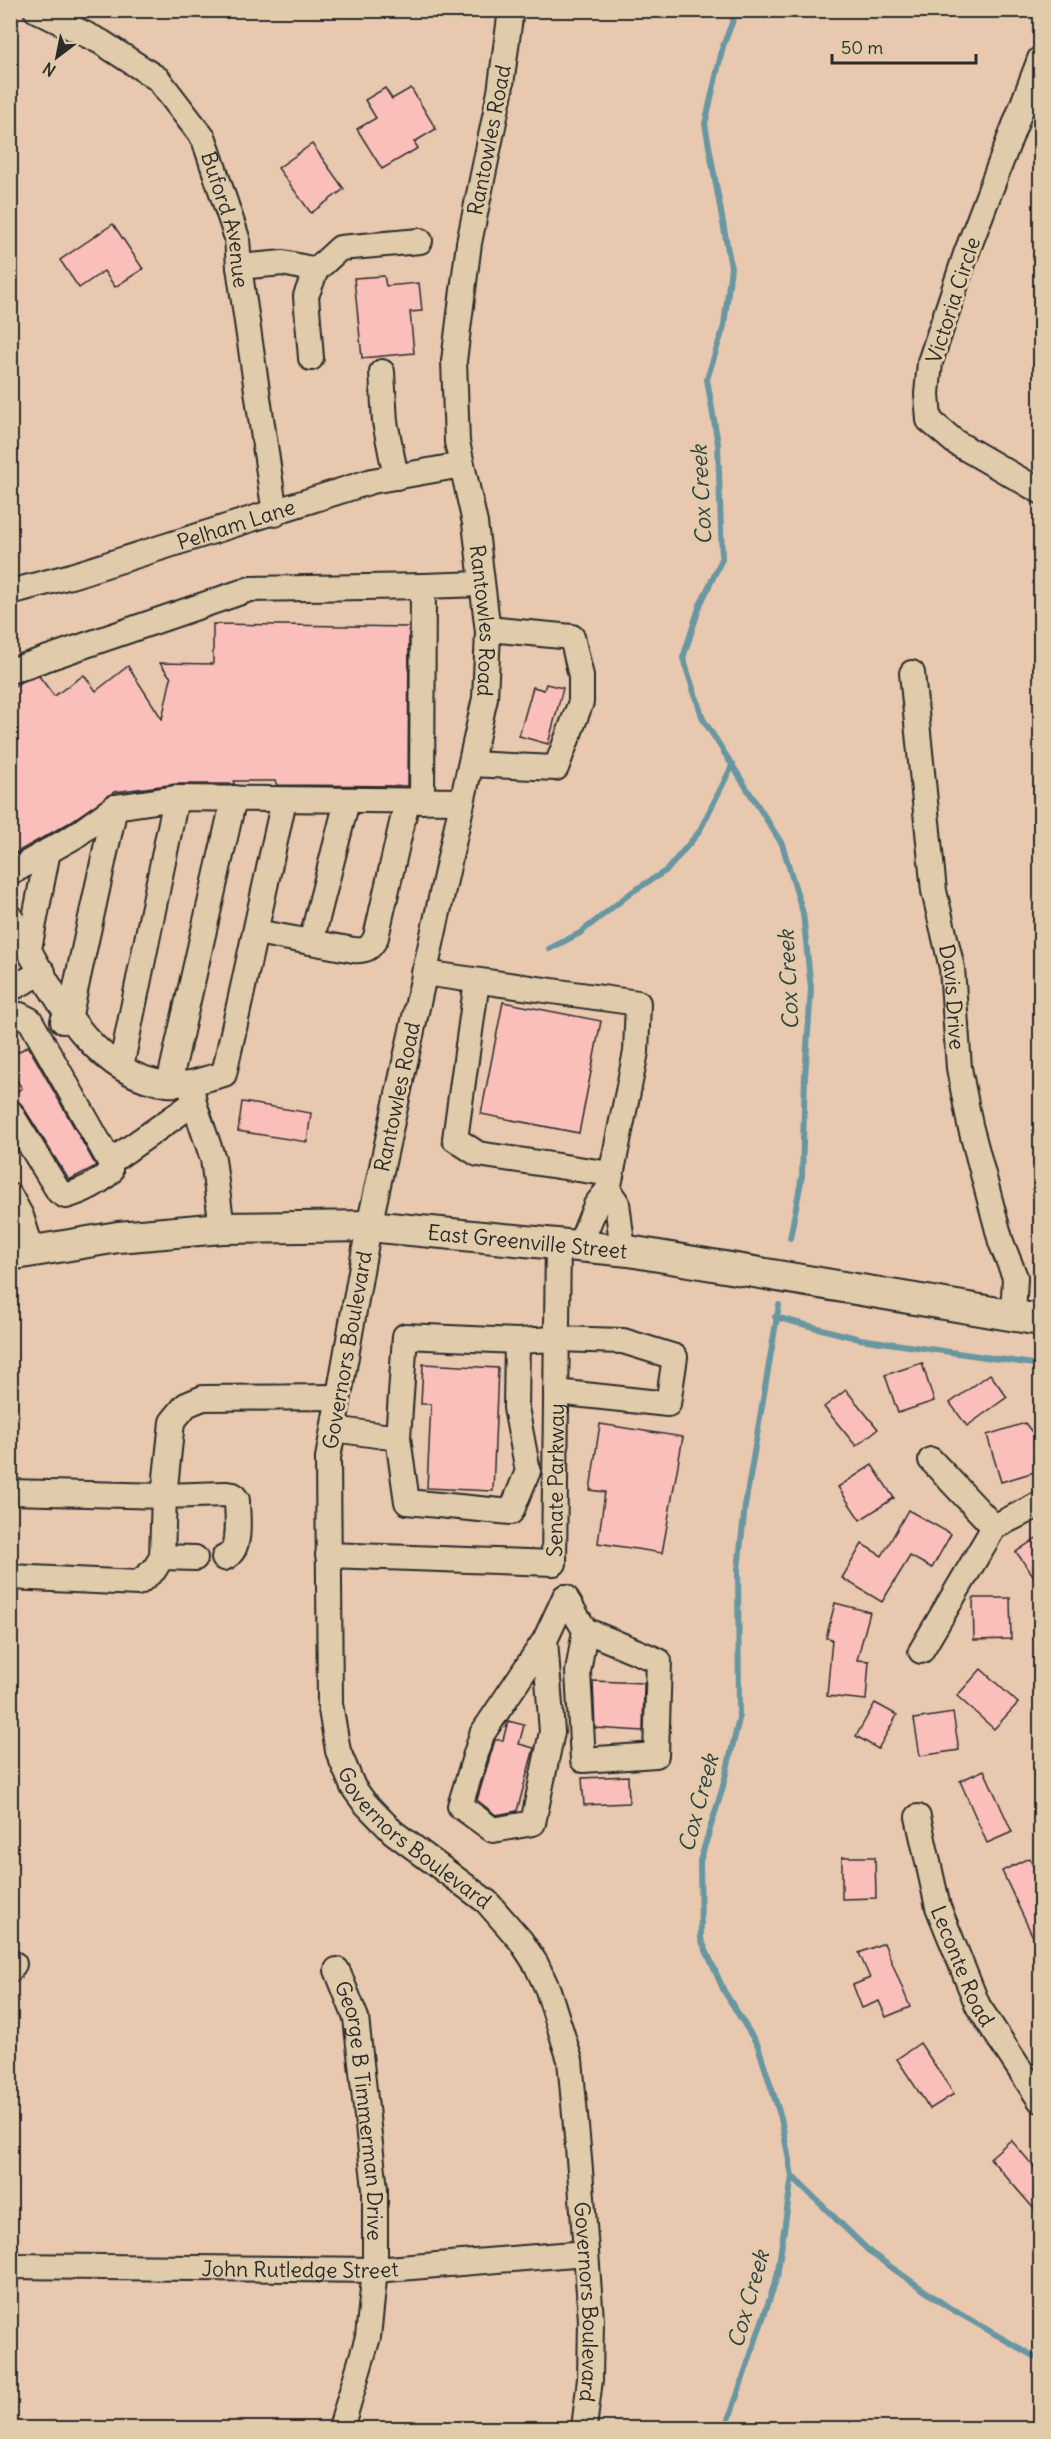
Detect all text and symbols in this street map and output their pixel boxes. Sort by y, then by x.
north arrow [27,27,87,87]
scale bar [832,27,976,65]
text: 50 m [841,36,883,59]
text: N [39,58,59,81]
street label: Rantowles Road [461,63,517,217]
street label: Buford Avenue [196,148,255,290]
street label: Victoria Circle [920,233,986,367]
water label: Cox Creek [684,443,718,546]
street label: Pelham Lane [174,493,298,555]
street label: Rantowles Road [464,543,501,697]
water label: Cox Creek [771,928,805,1031]
street label: Davis Drive [933,941,971,1051]
street label: Rantowles Road [368,1020,426,1174]
street label: East Greenville Street [426,1218,628,1264]
street label: Governors Boulevard [316,1249,378,1451]
street label: Senate Parkway [541,1403,570,1557]
water label: Cox Creek [672,1749,725,1855]
street label: Governors Boulevard [332,1762,497,1914]
street label: Leconte Road [925,1901,1001,2031]
street label: George B Timmerman Drive [329,1977,389,2241]
street label: Governors Boulevard [569,2201,605,2404]
water label: Cox Creek [721,2245,776,2351]
street label: John Rutledge Street [201,2255,399,2284]

